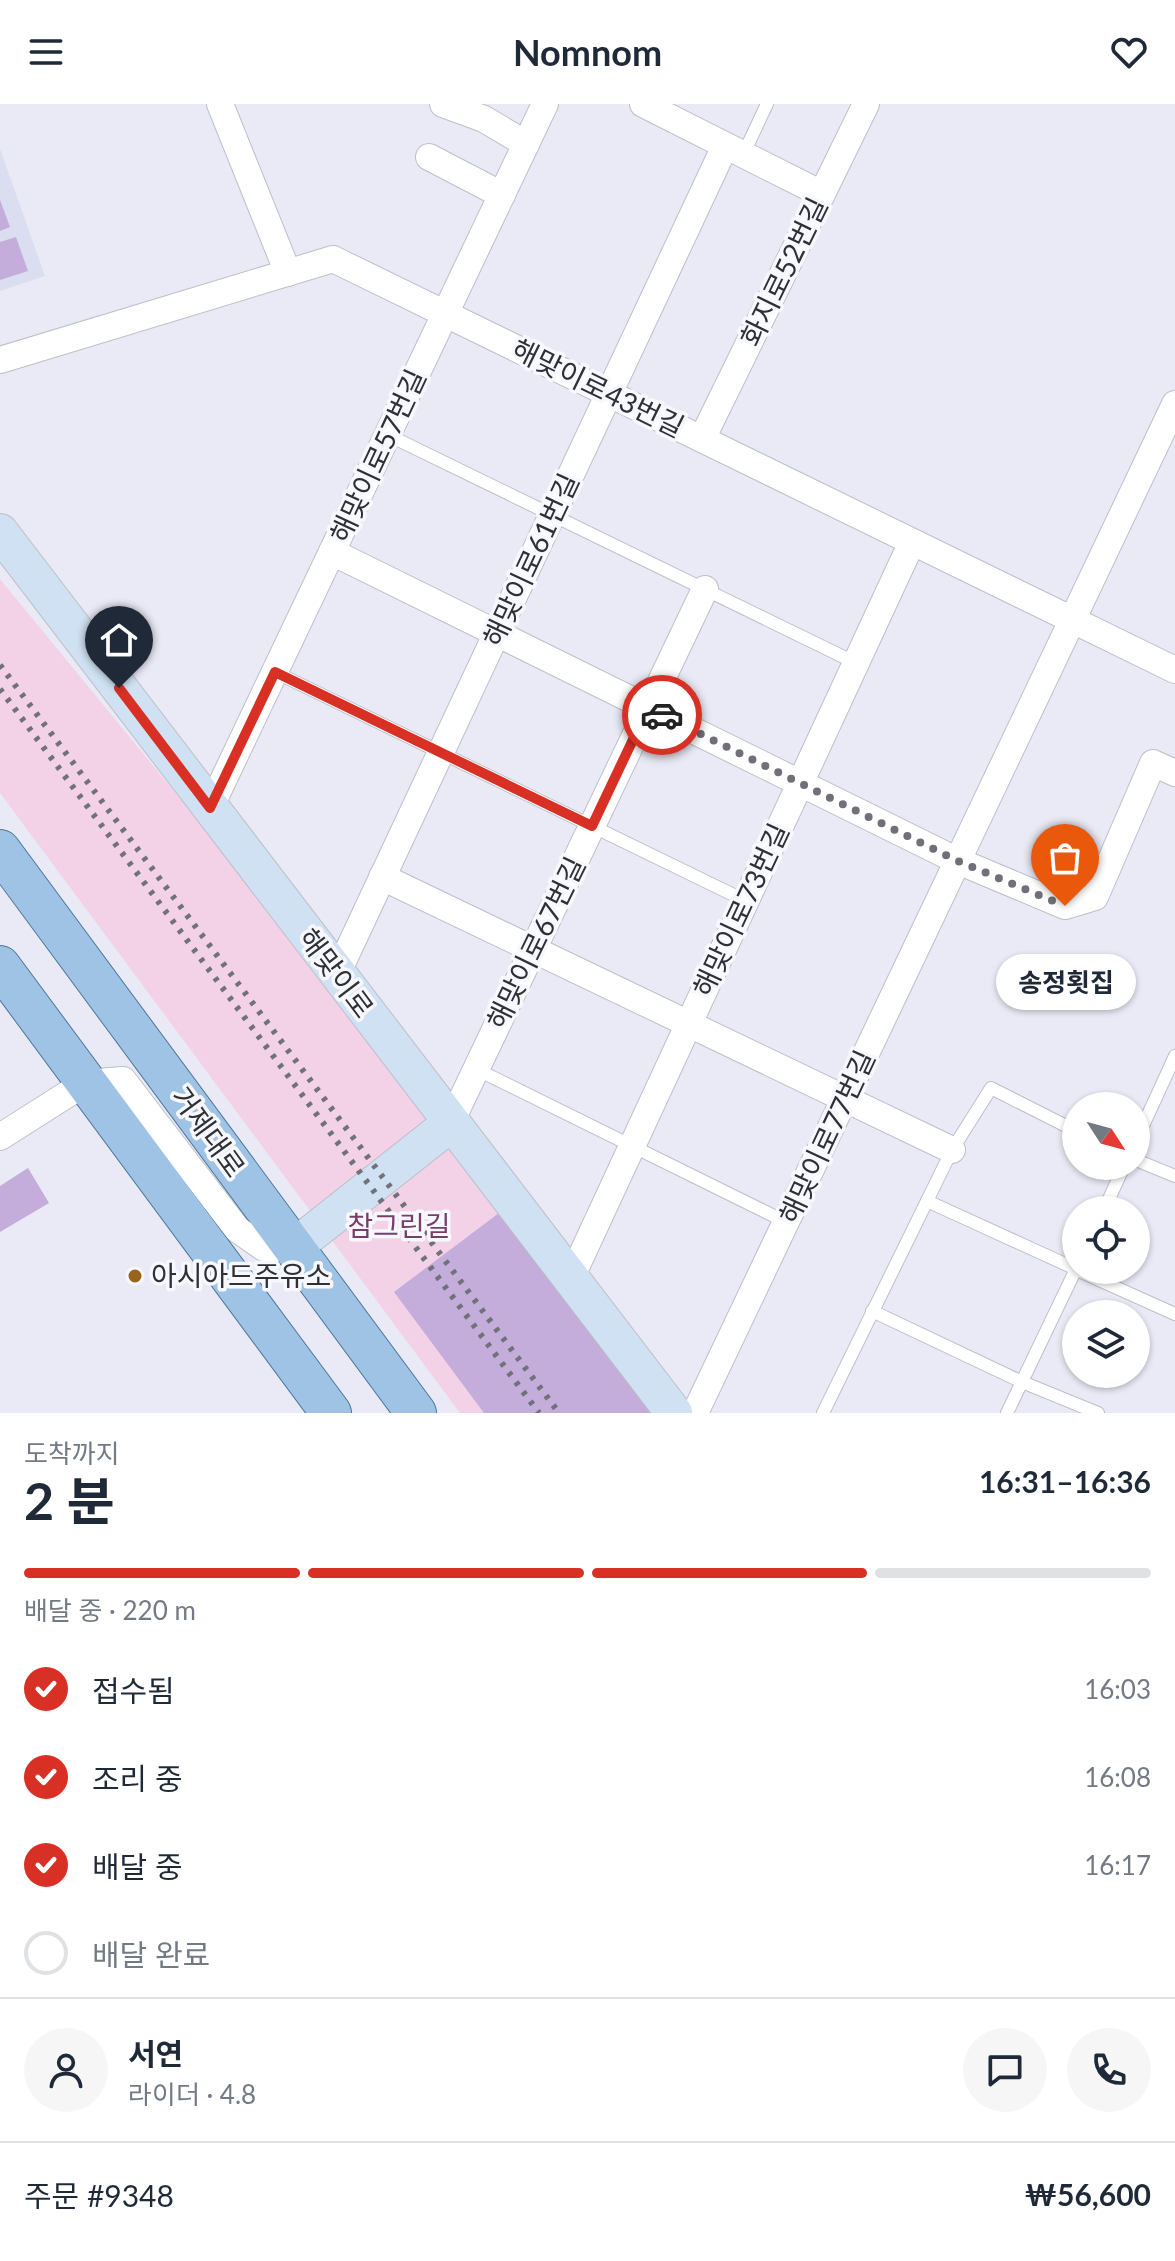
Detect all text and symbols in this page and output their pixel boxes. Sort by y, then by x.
icon: menu [24,30,68,74]
text: Nomnom [513,30,662,74]
icon: heart [1107,30,1151,74]
street label: 화지로52번길 [732,192,834,351]
street label: 해맞이로43번길 [507,331,690,443]
street label: 해맞이로57번길 [322,364,432,548]
street label: 해맞이로61번길 [475,468,585,652]
pin [85,606,153,688]
icon: home [97,618,141,662]
courier [622,675,702,755]
icon: car [640,693,684,737]
street label: 해맞이로73번길 [685,818,795,1002]
pin [1031,824,1099,906]
icon: bag [1043,836,1087,880]
street label: 해맞이로67번길 [479,851,591,1034]
street label: 해맞이로 [292,921,381,1024]
callout: 송정횟집 [995,954,1135,1010]
text: 송정횟집 [1018,966,1114,998]
street label: 해맞이로77번길 [771,1045,881,1229]
street label: 거제대로 [165,1080,253,1183]
north arrow [1062,1092,1150,1180]
map controls [1062,1092,1150,1388]
button: locate [1062,1196,1150,1284]
park label: 참그린길 [347,1208,451,1242]
place label: 아시아드주유소 [151,1258,331,1292]
marker: 아시아드주유소 [126,1267,144,1285]
button: layers [1062,1300,1150,1388]
text: 도착까지 [24,1437,120,1469]
text: 16:31–16:36 [979,1463,1151,1499]
text: 2 분 [24,1469,115,1531]
text: 배달 중 · 220 m [24,1594,196,1626]
icon: check [24,1667,68,1711]
text: 접수됨 [92,1672,175,1708]
text: 16:03 [1084,1673,1151,1705]
icon: check [24,1755,68,1799]
text: 조리 중 [92,1760,182,1796]
text: 16:08 [1084,1761,1151,1793]
icon: check [24,1843,68,1887]
text: 배달 중 [92,1848,182,1884]
text: 16:17 [1084,1849,1151,1881]
text: 배달 완료 [92,1936,210,1972]
button: person [24,2028,108,2112]
button: chat [963,2028,1047,2112]
button: phone [1067,2028,1151,2112]
text: 서연 [128,2035,183,2071]
text: 라이더 · 4.8 [128,2078,256,2110]
text: ₩56,600 [1025,2176,1151,2212]
text: 주문 #9348 [24,2177,174,2213]

